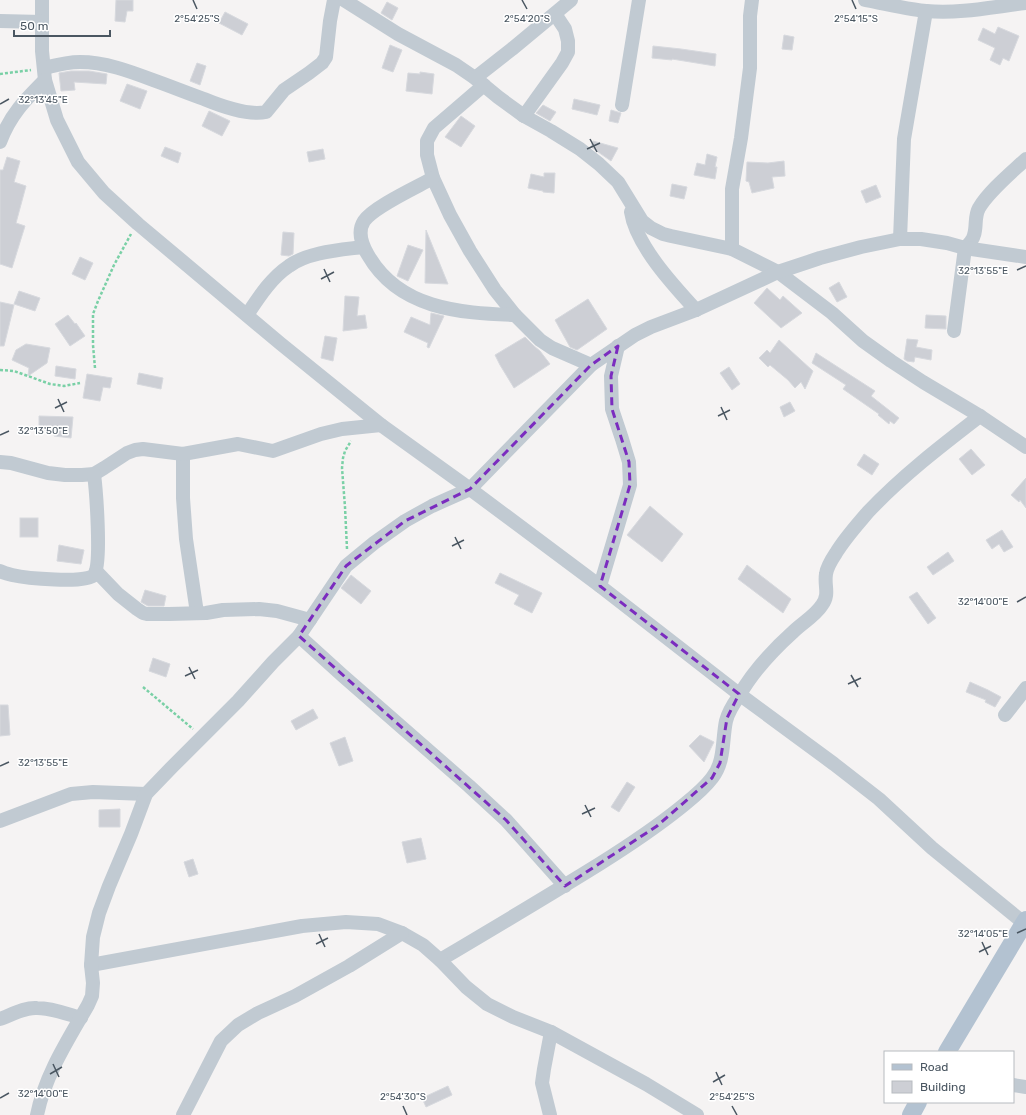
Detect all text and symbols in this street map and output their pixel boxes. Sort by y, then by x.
scale bar [14,12,110,38]
text: 2°54'25"S [174,13,220,25]
text: 2°54'20"S [504,13,550,25]
text: 2°54'15"S [834,13,878,25]
text: 50 m [20,19,48,33]
text: 32°13'45"E [18,94,68,106]
text: 32°13'55"E [958,265,1008,277]
text: 32°13'50"E [18,425,68,437]
text: 32°14'00"E [958,596,1008,608]
text: 32°13'55"E [18,757,68,769]
text: 32°14'05"E [958,928,1008,940]
legend [884,1051,1014,1103]
text: Road [920,1060,948,1074]
text: Building [920,1080,966,1094]
text: 32°14'00"E [18,1088,68,1100]
text: 2°54'30"S [380,1091,426,1103]
text: 2°54'25"S [709,1091,755,1103]

